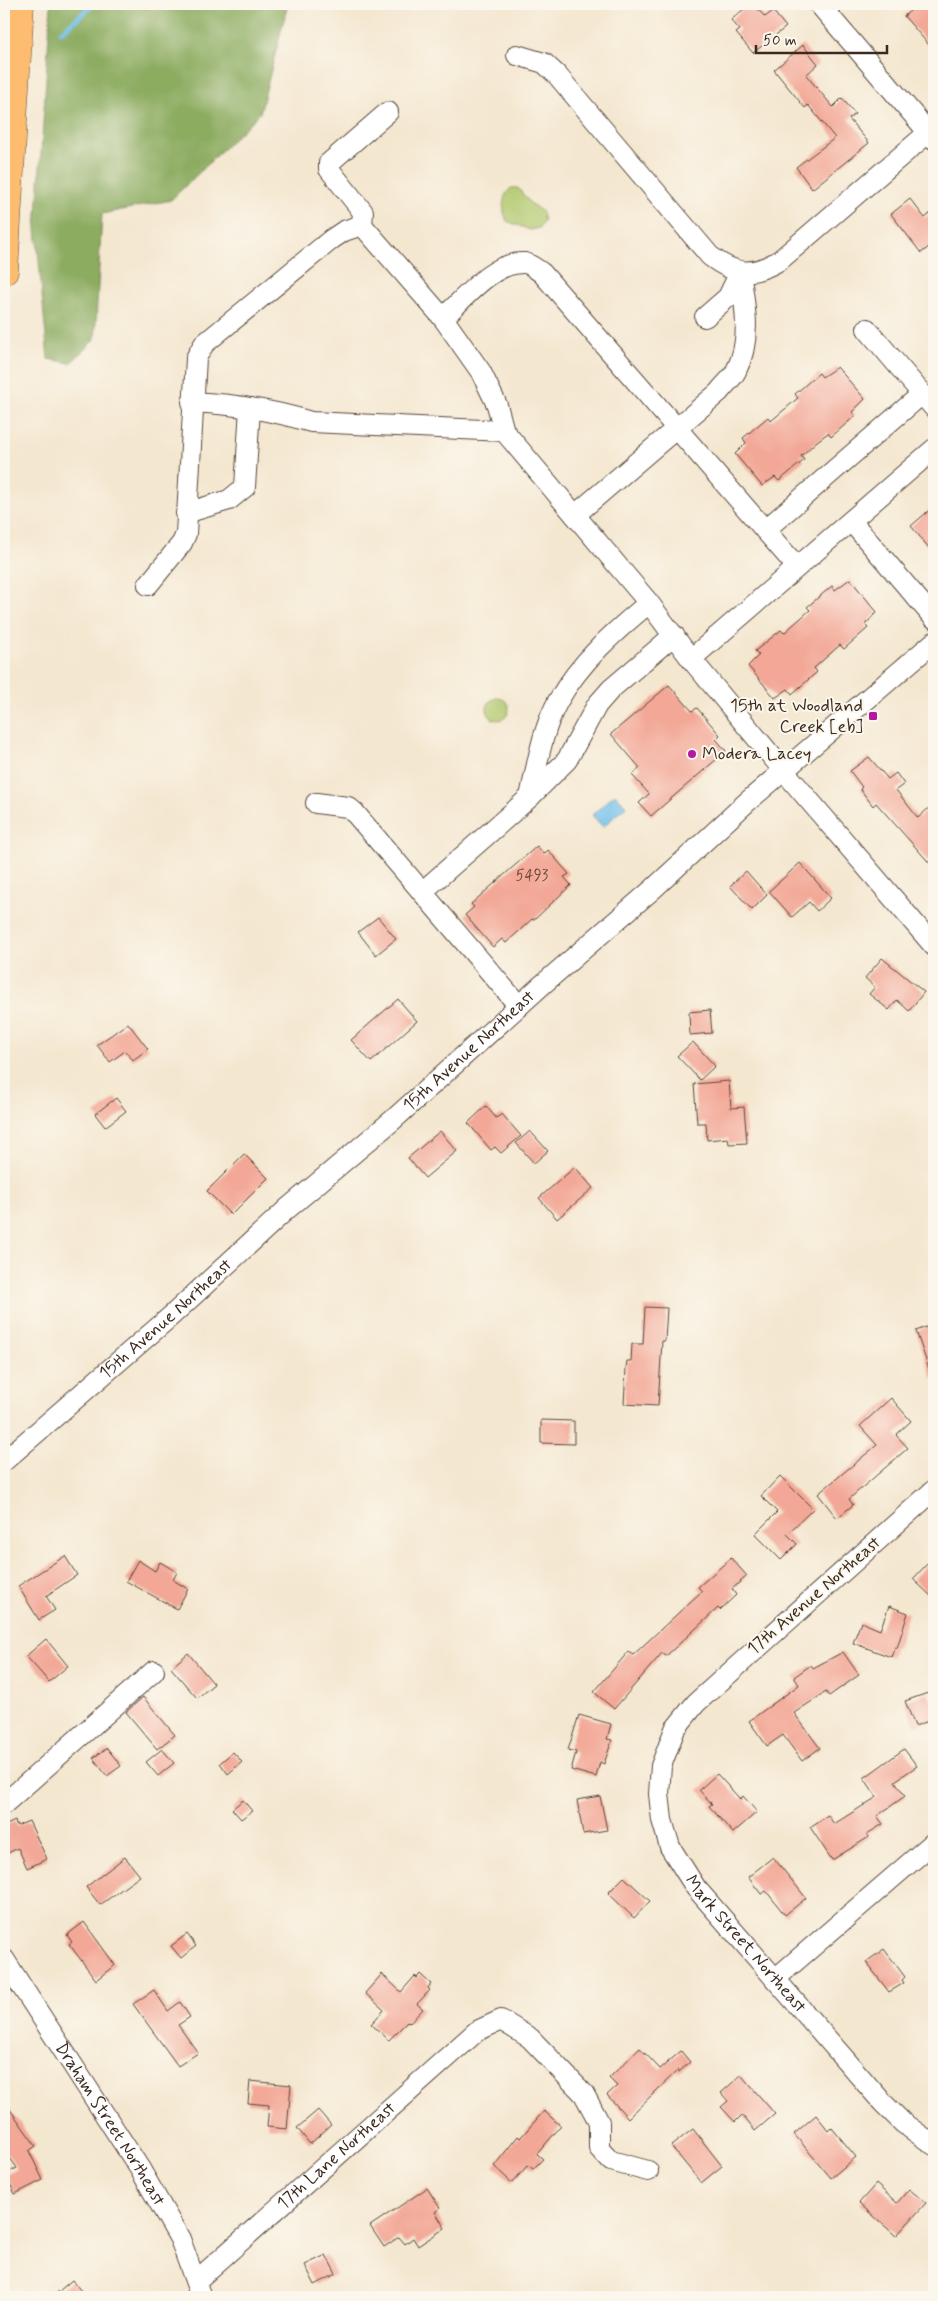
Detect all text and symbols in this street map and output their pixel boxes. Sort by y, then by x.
scale bar [756,22,887,54]
text: 50 m [763,31,797,51]
place label: 15th at Woodland Creek [eb] [730,694,863,739]
marker: 15th at Woodland Creek [eb] [867,710,879,722]
place label: Modera Lacey [702,742,811,766]
marker: Modera Lacey [686,748,698,760]
house number: 5493 [516,866,549,886]
street label: 15th Avenue Northeast [398,985,541,1117]
street label: 15th Avenue Northeast [94,1253,238,1385]
street label: 17th Avenue Northeast [742,1531,886,1661]
street label: Mark Street Northeast [679,1871,812,2019]
street label: Draham Street Northeast [49,2037,171,2211]
street label: 17th Lane Northeast [272,2096,401,2215]

